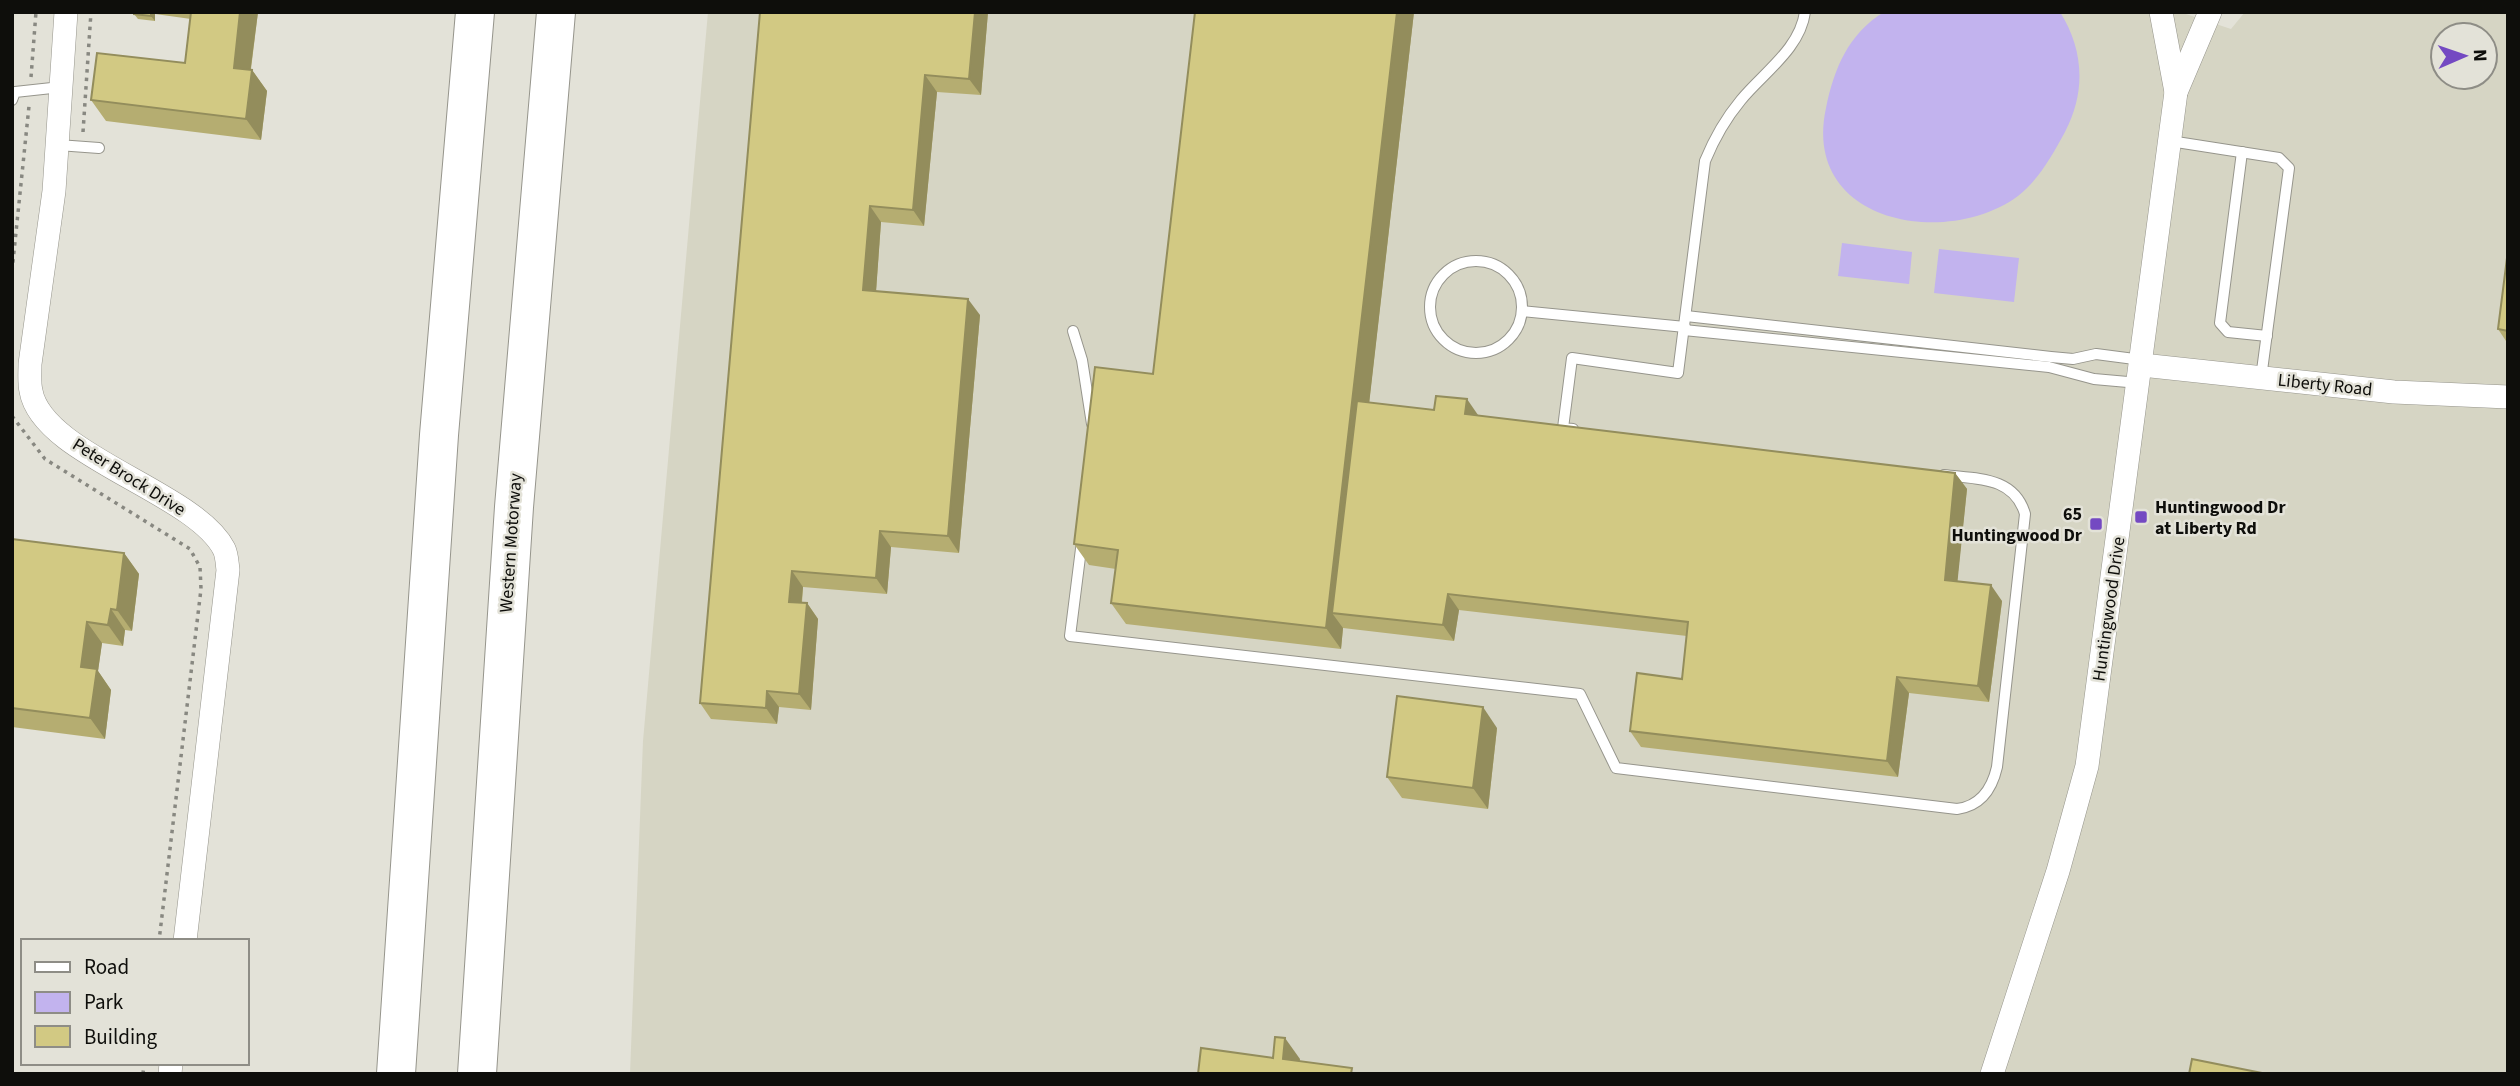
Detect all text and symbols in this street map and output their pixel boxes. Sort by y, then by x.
north arrow [2429,21,2499,91]
text: N [2466,49,2493,62]
street label: Liberty Road [2276,368,2374,402]
street label: Peter Brock Drive [68,432,190,522]
street label: Western Motorway [494,472,528,614]
place label: Huntingwood Dr at Liberty Rd [2155,495,2286,541]
place label: 65 Huntingwood Dr [1951,502,2083,548]
marker: Huntingwood Dr at Liberty Rd [2133,509,2149,525]
marker: 65 Huntingwood Dr [2088,516,2104,532]
street label: Huntingwood Drive [2086,535,2132,683]
legend [21,939,248,1065]
text: Road [84,952,129,982]
text: Park [84,987,124,1017]
text: Building [84,1022,158,1052]

